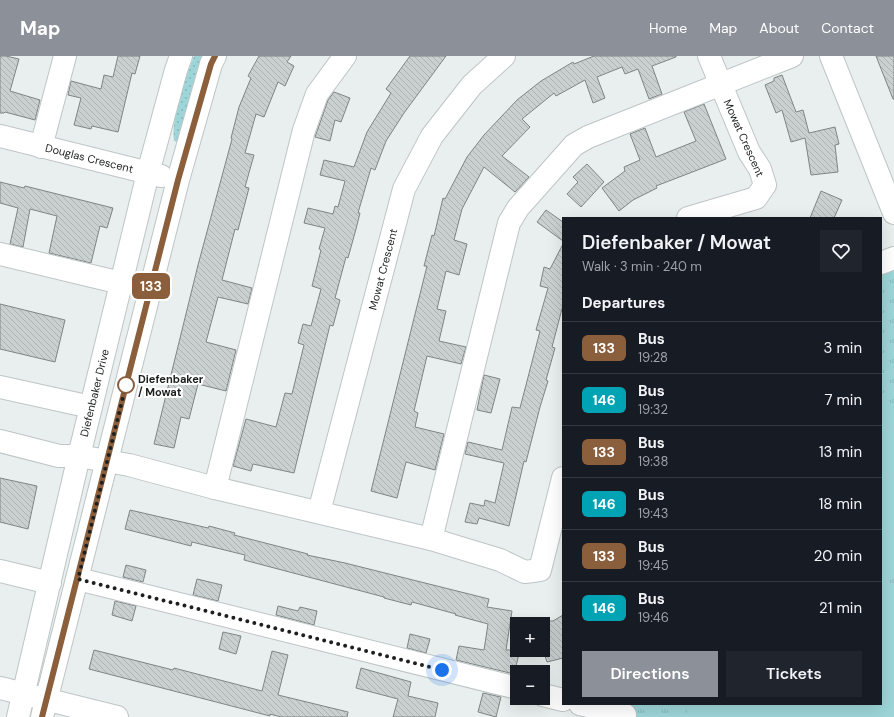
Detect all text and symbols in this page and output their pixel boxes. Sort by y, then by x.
text: Map [20,16,60,41]
text: Home [649,19,687,37]
text: Map [709,19,737,37]
text: About [759,19,799,37]
text: Contact [821,19,874,37]
street label: Mowat Crescent [721,97,767,179]
street label: Douglas Crescent [44,141,135,176]
street label: Mowat Crescent [365,227,400,311]
text: Diefenbaker / Mowat [582,230,771,255]
button: heart [820,230,862,272]
text: Walk · 3 min · 240 m [582,258,702,275]
line badge: 133 [128,273,174,299]
text: 133 [140,277,162,295]
text: Departures [582,293,665,313]
text: Bus [638,329,665,349]
text: 3 min [824,338,862,358]
text: 133 [593,339,615,357]
street label: Diefenbaker Drive [77,348,112,438]
text: 19:28 [638,349,668,366]
place label: Diefenbaker / Mowat [138,372,204,399]
marker: Diefenbaker / Mowat [117,376,135,394]
text: Bus [638,381,665,401]
text: 7 min [824,390,862,410]
text: 146 [592,391,616,409]
text: 19:32 [638,401,668,418]
text: Bus [638,433,665,453]
text: 13 min [819,442,862,462]
text: 133 [593,443,615,461]
text: 19:38 [638,453,668,470]
text: Bus [638,485,665,505]
text: 18 min [819,494,862,514]
text: 146 [592,495,616,513]
text: 19:43 [638,505,668,522]
text: Bus [638,537,665,557]
text: 20 min [814,546,862,566]
text: 133 [593,547,615,565]
text: 19:45 [638,557,669,574]
text: Bus [638,589,665,609]
text: 21 min [819,598,862,618]
text: 146 [592,599,616,617]
text: 19:46 [638,609,669,626]
map controls [510,617,550,705]
button: + [510,617,550,657]
button: Directions [582,651,718,697]
button: Tickets [726,651,862,697]
your location [432,660,452,680]
button: − [510,665,550,705]

